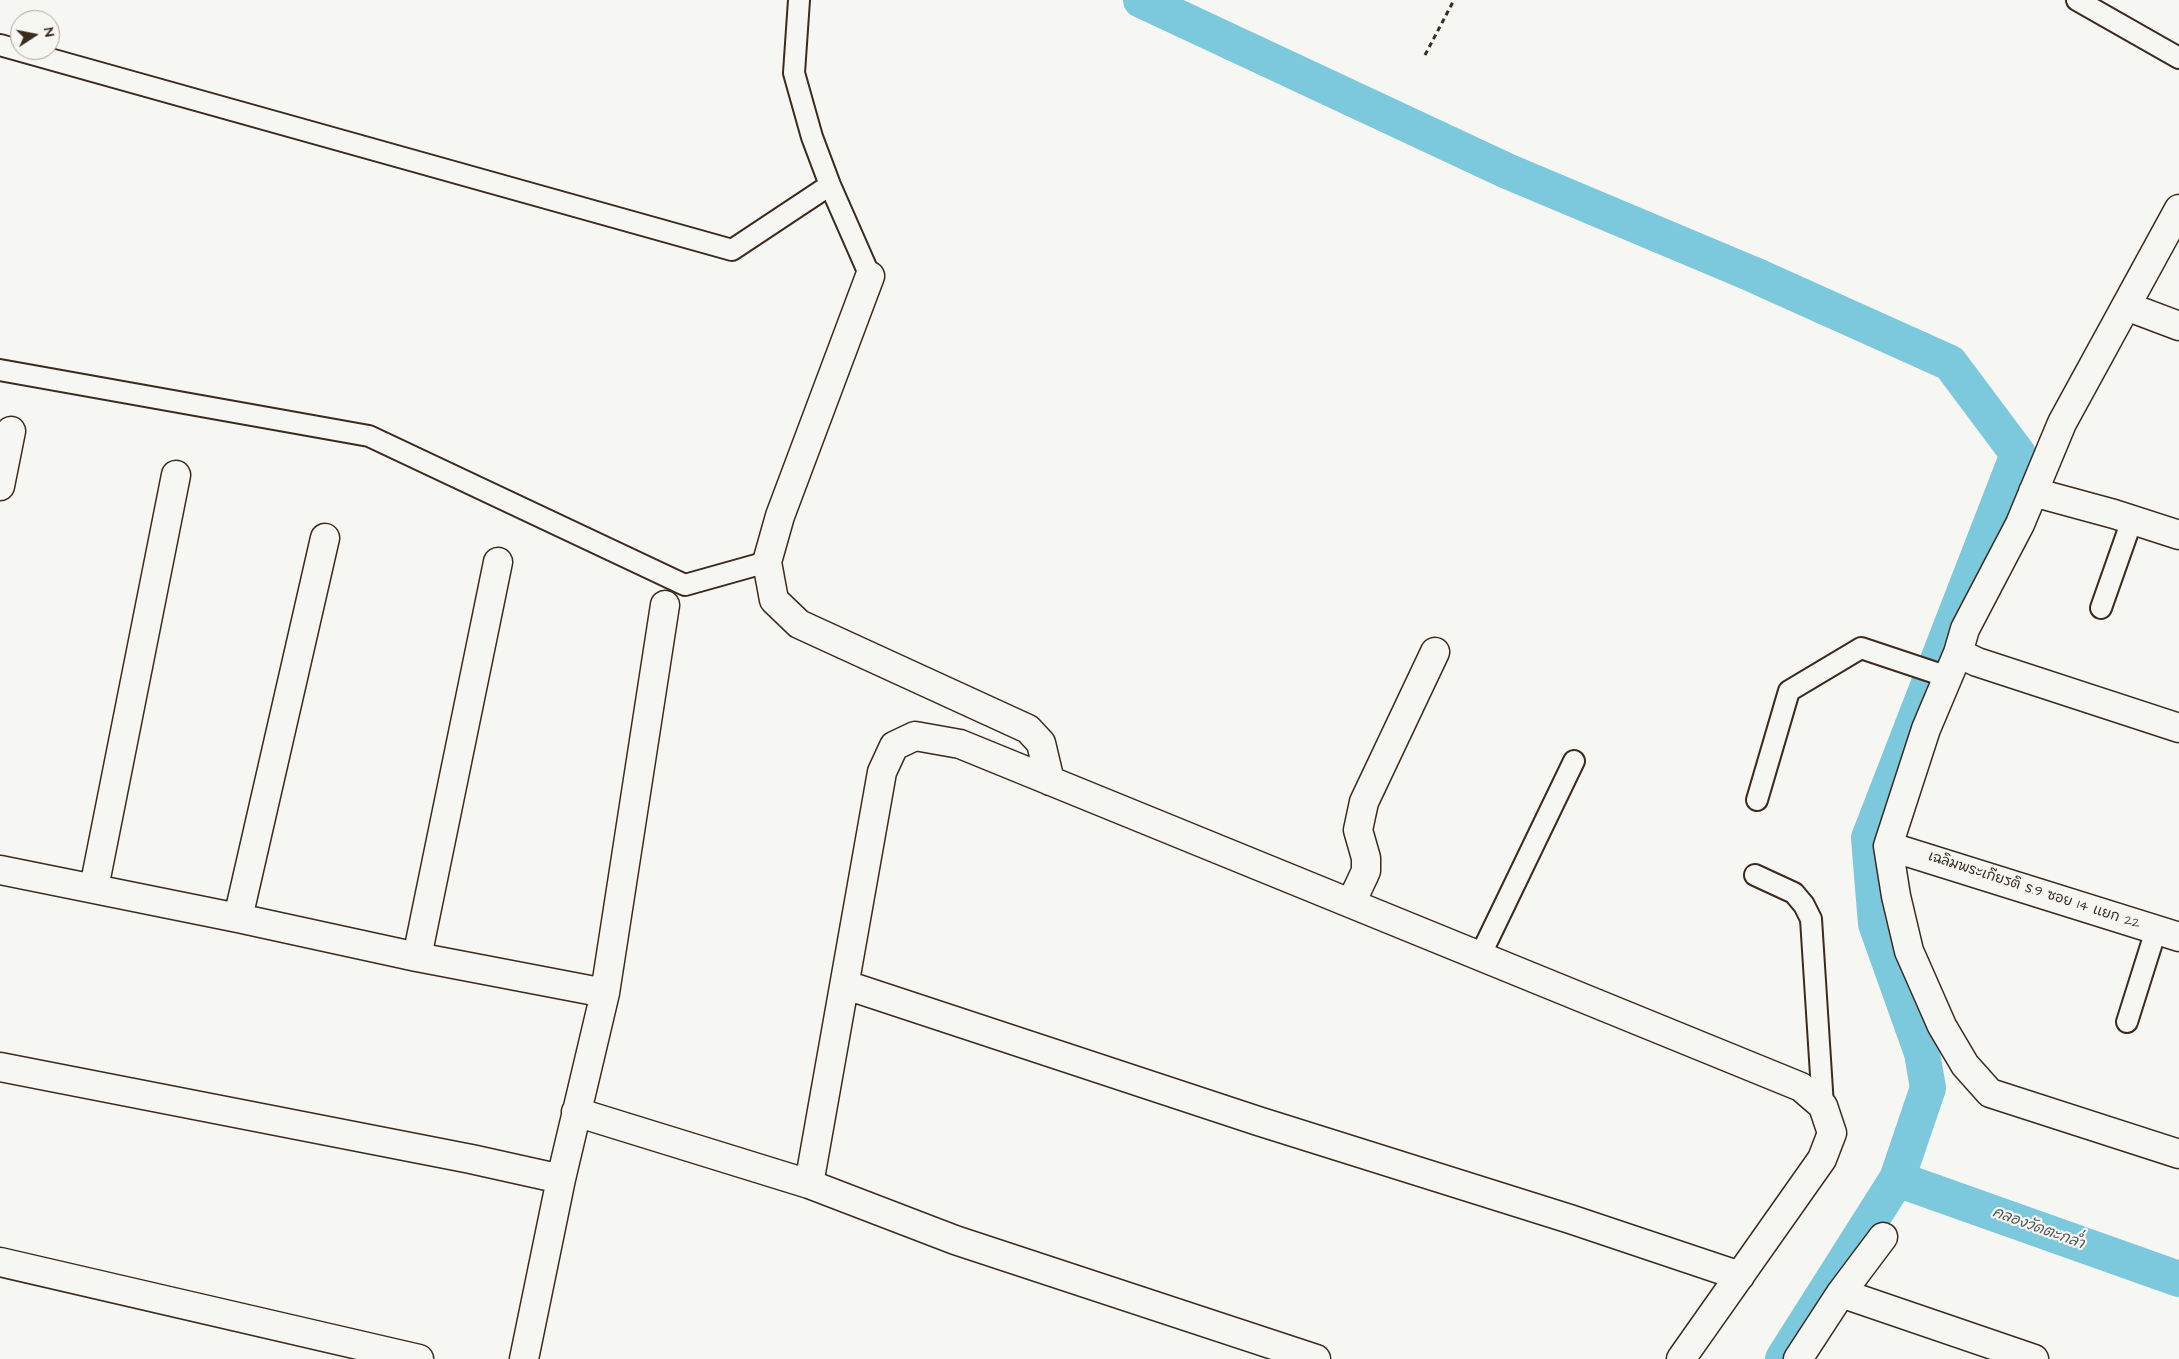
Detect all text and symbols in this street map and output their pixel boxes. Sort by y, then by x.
north arrow [10,10,60,60]
text: N [38,26,59,39]
street label: เฉลิมพระเกียรติ ร.9 ซอย 14 แยก 22 [1926,849,2142,933]
water label: คลองวัดตะกล่ำ [1990,1204,2086,1254]

